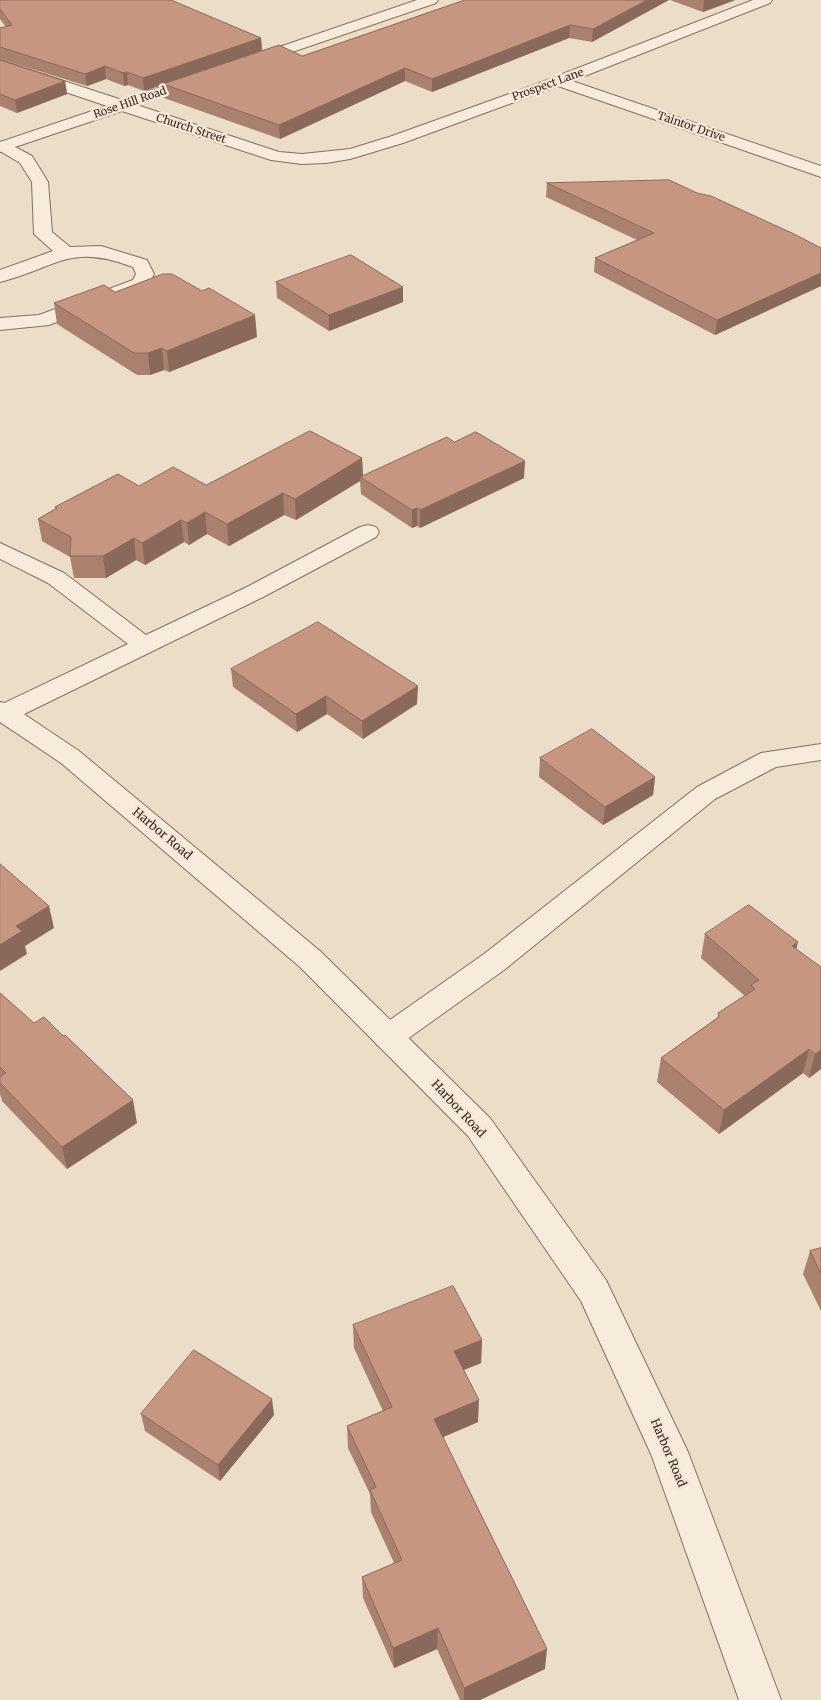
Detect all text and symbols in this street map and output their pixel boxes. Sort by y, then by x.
street label: Prospect Lane [511,66,585,104]
street label: Rose Hill Road [92,84,168,122]
street label: Taintor Drive [655,109,727,145]
street label: Church Street [155,112,227,146]
street label: Harbor Road [129,805,195,863]
street label: Harbor Road [428,1077,488,1141]
street label: Harbor Road [647,1417,689,1489]

